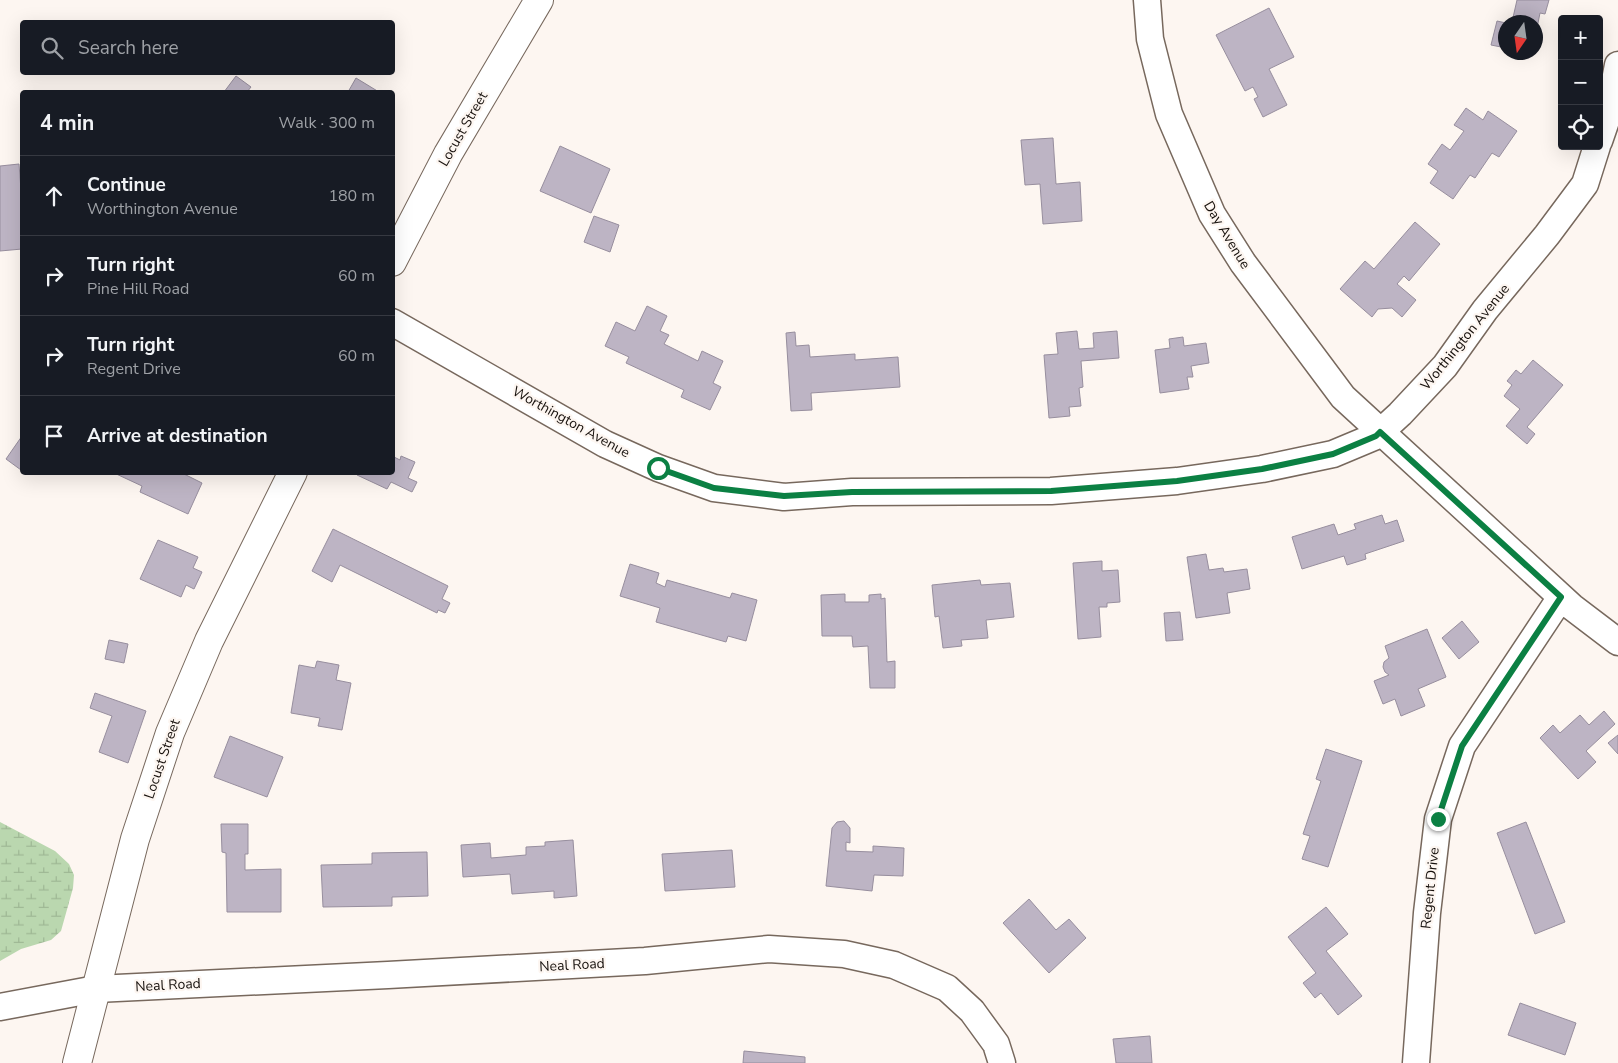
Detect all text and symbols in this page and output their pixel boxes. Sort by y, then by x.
north arrow [1498,15,1543,60]
map controls [1558,15,1603,150]
button: + [1558,15,1603,60]
search box [20,20,395,75]
icon: search [38,34,66,62]
text: Search here [78,35,179,61]
button: − [1558,60,1603,105]
street label: Locust Street [434,88,492,170]
button: locate [1558,105,1603,150]
text: 4 min [40,109,94,137]
text: Walk · 300 m [279,112,375,134]
text: Continue [87,172,166,198]
icon: ahead [40,182,68,210]
text: 180 m [328,185,375,207]
street label: Day Avenue [1199,197,1255,273]
text: Worthington Avenue [87,198,238,220]
text: Turn right [87,252,174,278]
icon: right [40,262,68,290]
text: 60 m [338,265,375,287]
text: Pine Hill Road [87,278,189,300]
street label: Worthington Avenue [1416,280,1514,394]
text: Turn right [87,332,174,358]
icon: right [40,342,68,370]
text: 60 m [338,345,375,367]
text: Regent Drive [87,358,181,380]
street label: Worthington Avenue [509,382,633,462]
icon: arrive [40,422,68,450]
text: Arrive at destination [87,423,268,449]
route start [647,457,670,480]
street label: Locust Street [140,717,185,801]
route end [1427,808,1450,831]
street label: Regent Drive [1416,846,1444,930]
street label: Neal Road [539,954,605,976]
street label: Neal Road [135,974,201,996]

